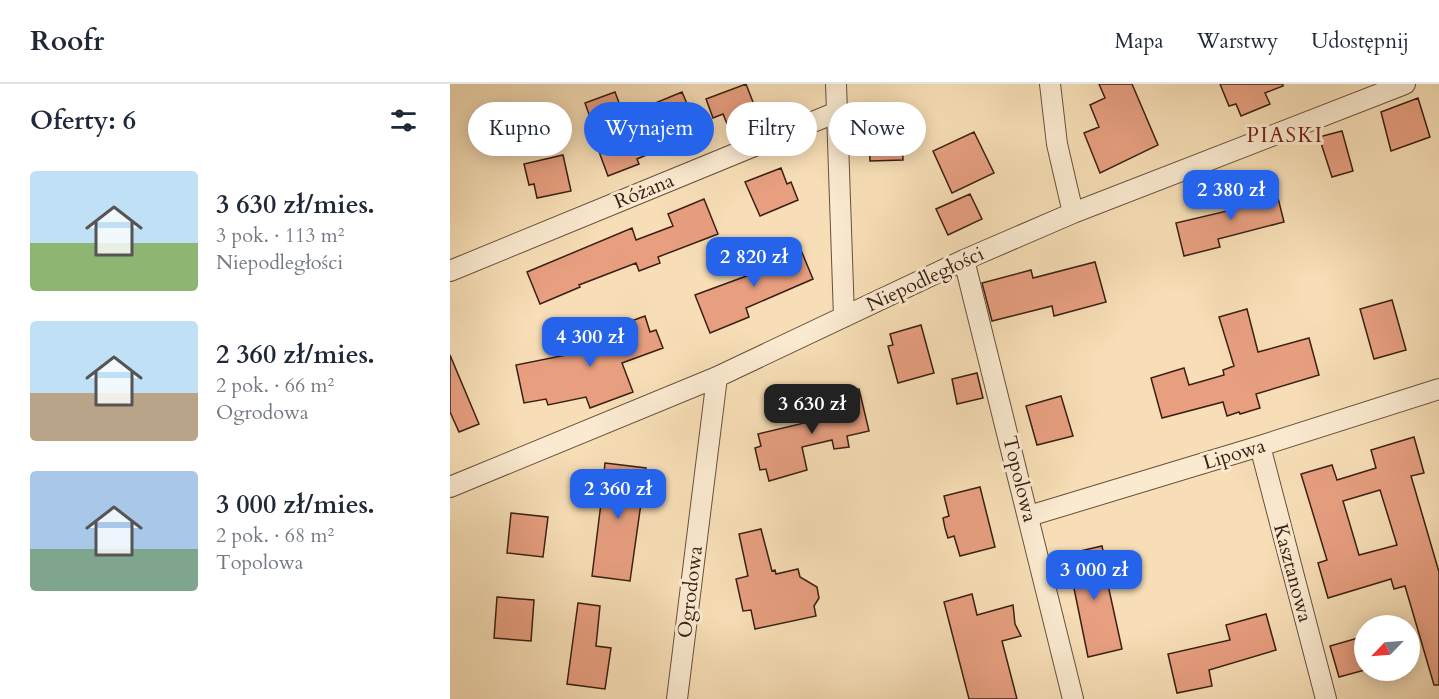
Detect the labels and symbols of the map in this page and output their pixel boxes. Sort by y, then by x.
district label: PIASKI [1247,121,1323,150]
street label: Różana [610,167,678,215]
pin: 2 380 zł [1169,170,1293,221]
pin: 2 820 zł [692,237,816,288]
street label: Niepodległości [862,240,989,318]
pin: 4 300 zł [528,317,652,368]
pin: 3 630 zł [750,384,874,435]
street label: Lipowa [1200,432,1269,476]
street label: Topolowa [996,433,1044,525]
pin: 2 360 zł [556,469,680,520]
street label: Kasztanowa [1267,521,1319,626]
street label: Ogrodowa [671,544,709,640]
pin: 3 000 zł [1032,550,1156,601]
north arrow [1354,615,1420,681]

